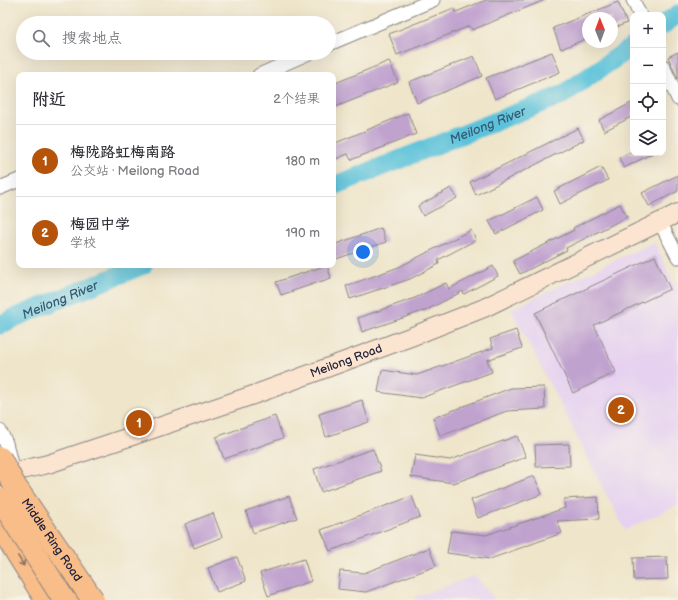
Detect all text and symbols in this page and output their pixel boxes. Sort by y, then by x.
north arrow [582,12,618,48]
map controls [630,12,666,156]
button: + [630,12,666,48]
search box [16,16,336,60]
icon: search [30,27,52,49]
text: 搜索地点 [62,29,122,48]
button: − [630,48,666,84]
button: locate [630,84,666,120]
text: 附近 [32,90,66,110]
text: 2个结果 [273,91,320,107]
water label: Meilong River [447,103,529,148]
button: layers [630,120,666,156]
text: 梅陇路虹梅南路 [70,143,175,162]
text: 1 [42,153,48,169]
text: 180 m [285,153,320,169]
text: 公交站 · Meilong Road [70,163,199,179]
text: 梅园中学 [70,215,130,234]
text: 2 [41,225,49,241]
text: 190 m [286,225,320,241]
text: 学校 [70,235,96,251]
your location [353,242,373,262]
water label: Meilong River [20,277,102,323]
street label: Meilong Road [308,341,384,381]
pin: 2 [608,395,634,425]
pin: 1 [126,408,152,438]
street label: Middle Ring Road [18,496,85,585]
one-way arrow [17,555,25,567]

